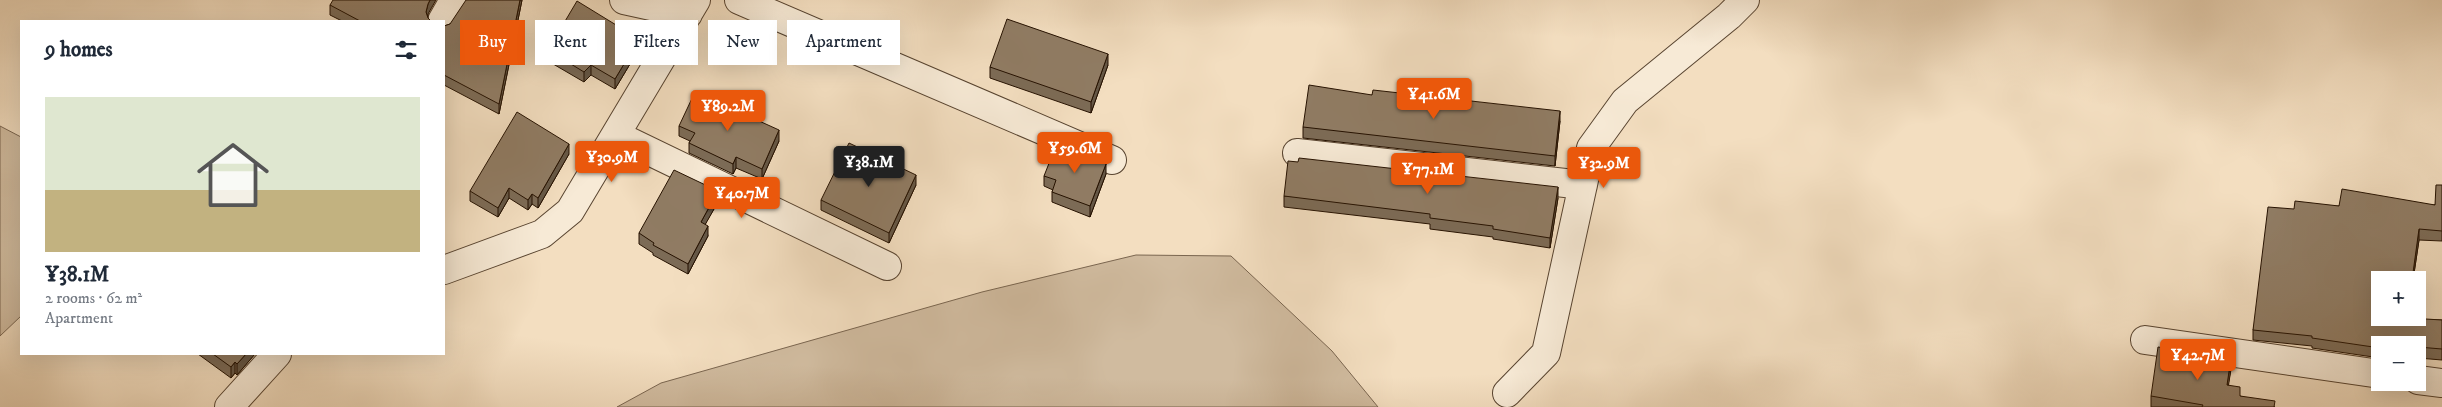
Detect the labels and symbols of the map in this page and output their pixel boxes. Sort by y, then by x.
pin: ¥41.6M [1393,78,1475,120]
pin: ¥89.2M [687,90,769,132]
pin: ¥59.6M [1034,132,1116,174]
pin: ¥30.9M [571,140,653,183]
pin: ¥38.1M [828,146,910,188]
pin: ¥32.9M [1563,146,1645,189]
pin: ¥77.1M [1387,152,1469,195]
pin: ¥40.7M [701,176,783,219]
pin: ¥42.7M [2157,338,2239,381]

